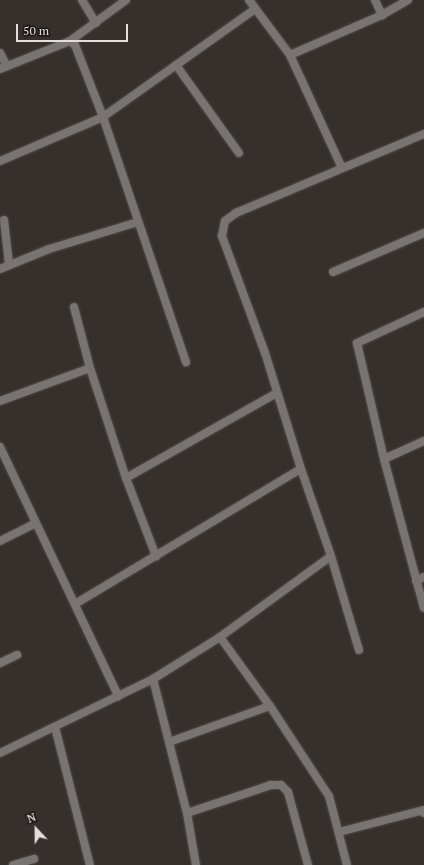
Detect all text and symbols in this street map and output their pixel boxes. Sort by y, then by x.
scale bar [18,16,130,42]
text: 50 m [23,23,49,38]
north arrow [16,809,56,849]
text: N [25,810,38,826]

